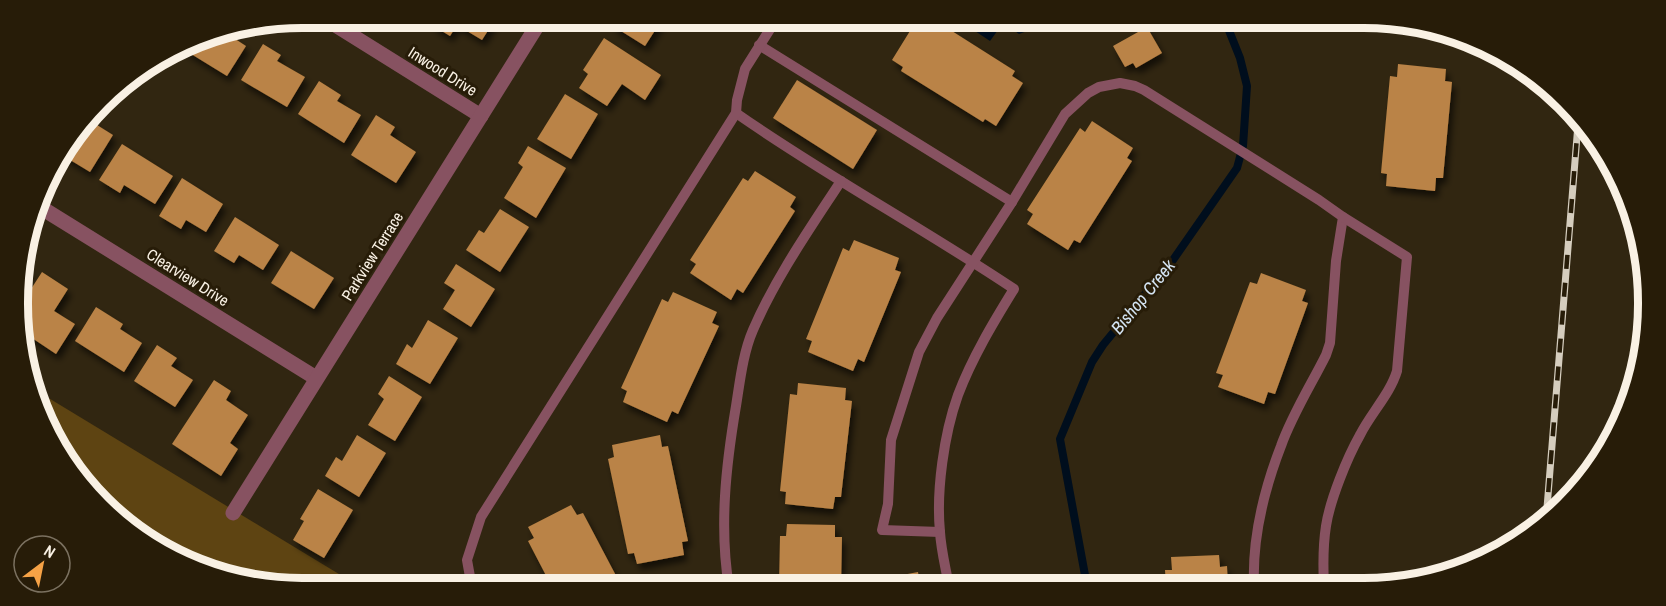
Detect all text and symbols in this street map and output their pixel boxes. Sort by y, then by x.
street label: Inwood Drive [404,41,482,101]
street label: Parkview Terrace [336,207,408,305]
street label: Clearview Drive [143,243,233,311]
water label: Bishop Creek [1105,254,1181,339]
north arrow [12,534,72,594]
text: N [40,539,60,563]

